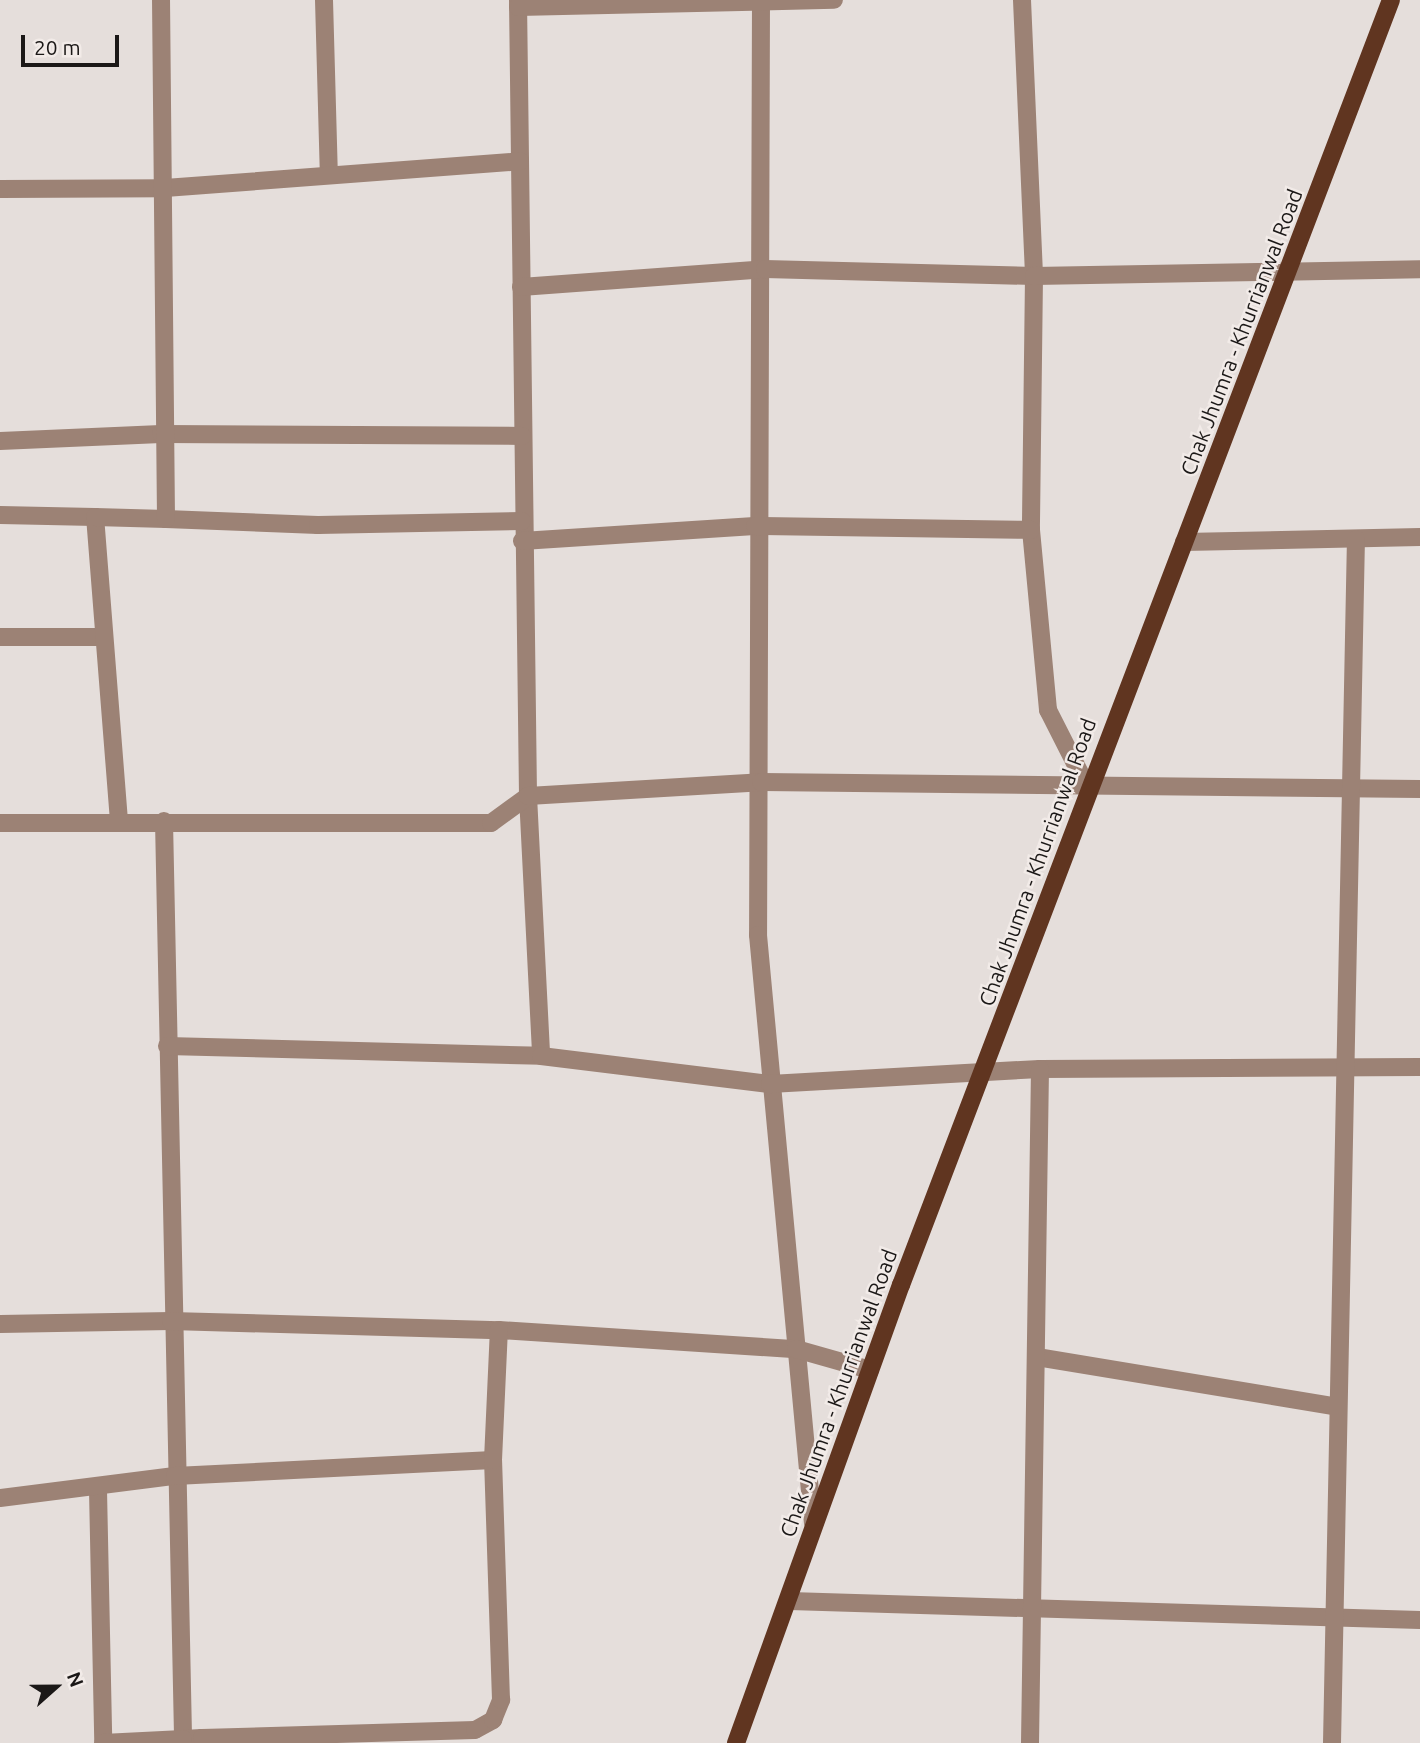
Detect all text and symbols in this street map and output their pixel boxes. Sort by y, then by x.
scale bar [24,21,122,65]
text: 20 m [34,35,81,59]
street label: Chak Jhumra - Khurrianwal Road [1175,185,1307,479]
street label: Chak Jhumra - Khurrianwal Road [973,715,1101,1009]
street label: Chak Jhumra - Khurrianwal Road [774,1246,902,1540]
north arrow [21,1652,91,1722]
text: N [63,1669,88,1690]

